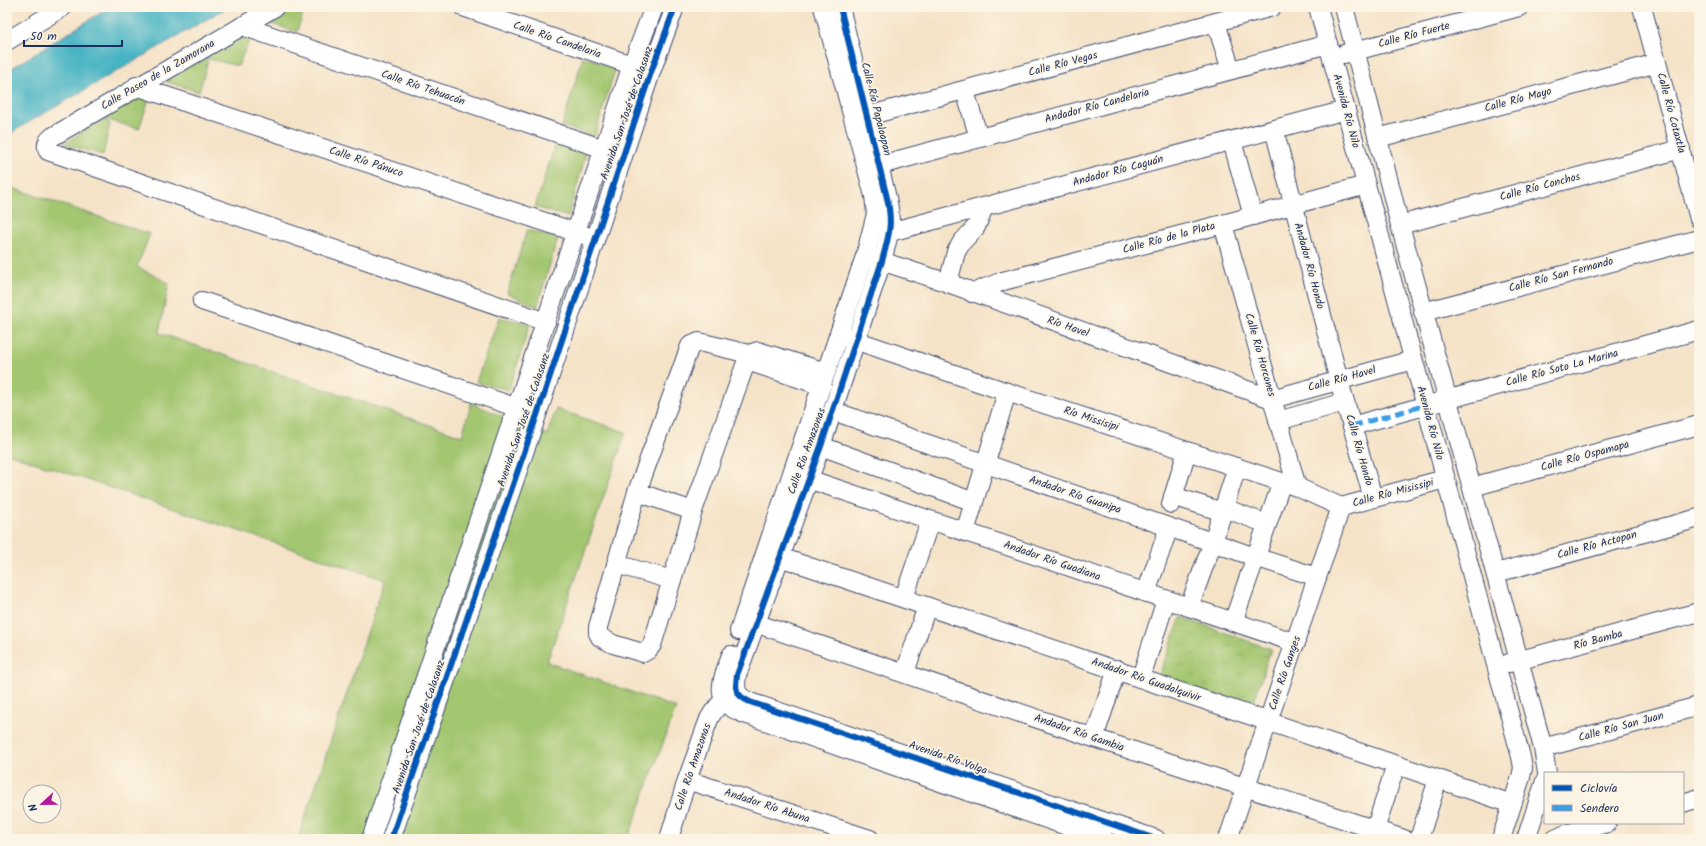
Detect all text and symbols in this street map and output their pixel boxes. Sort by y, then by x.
street label: Calle Río Candelaria [510,16,604,64]
street label: Calle Río Fuerte [1376,17,1452,53]
scale bar [24,22,122,48]
text: 50 m [30,27,57,46]
street label: Calle Paseo de la Zamorana [97,35,219,115]
street label: Avenida San José de Calasanz [596,44,658,182]
street label: Calle Río Vegas [1026,46,1100,82]
street label: Calle Río Papaloapan [856,60,896,158]
street label: Calle Río Tehuacán [378,65,468,111]
street label: Calle Río Cotaxtla [1652,71,1690,155]
street label: Avenida Río Nilo [1327,72,1365,150]
street label: Calle Río Mayo [1482,82,1554,118]
street label: Andador Río Candelaria [1043,83,1151,129]
street label: Calle Río Pánuco [327,142,405,182]
street label: Andador Río Caguán [1071,150,1166,192]
street label: Calle Río Conchos [1498,168,1583,206]
street label: Calle Río de la Plata [1121,217,1217,259]
street label: Andador Río Hondo [1289,221,1329,311]
street label: Calle Río San Fernando [1507,252,1615,298]
street label: Río Havel [1045,311,1092,343]
street label: Calle Río Horcones [1239,311,1281,399]
street label: Calle Río Soto La Marina [1504,344,1620,392]
street label: Avenida San José de Calasanz [493,351,555,489]
street label: Calle Río Havel [1306,361,1378,397]
street label: Avenida Río Nilo [1411,384,1449,462]
street label: Río Missisipi [1061,402,1121,436]
street label: Calle Río Amazonas [783,405,831,497]
street label: Calle Río Hondo [1340,412,1378,488]
street label: Calle Río Ospamapa [1539,436,1631,476]
street label: Andador Río Guanipa [1027,471,1123,519]
street label: Calle Río Misissipi [1350,473,1436,512]
street label: Calle Río Actopan [1555,526,1639,564]
street label: Andador Río Guadiana [1001,536,1103,586]
street label: Río Bamba [1571,625,1625,655]
street label: Calle Río Ganges [1264,633,1306,713]
street label: Andador Río Guadalquivir [1089,653,1204,708]
street label: Avenida San José de Calasanz [388,658,450,796]
street label: Calle Río San Juan [1576,707,1666,747]
street label: Andador Río Gambia [1031,709,1127,757]
street label: Calle Río Amazonas [670,721,716,813]
street label: Avenida Río Volga [906,736,990,780]
legend [1544,772,1684,824]
text: Ciclovía [1580,779,1618,798]
north arrow [22,784,62,824]
street label: Andador Río Abuna [722,784,812,828]
text: Sendero [1580,799,1619,818]
text: N [24,801,43,814]

